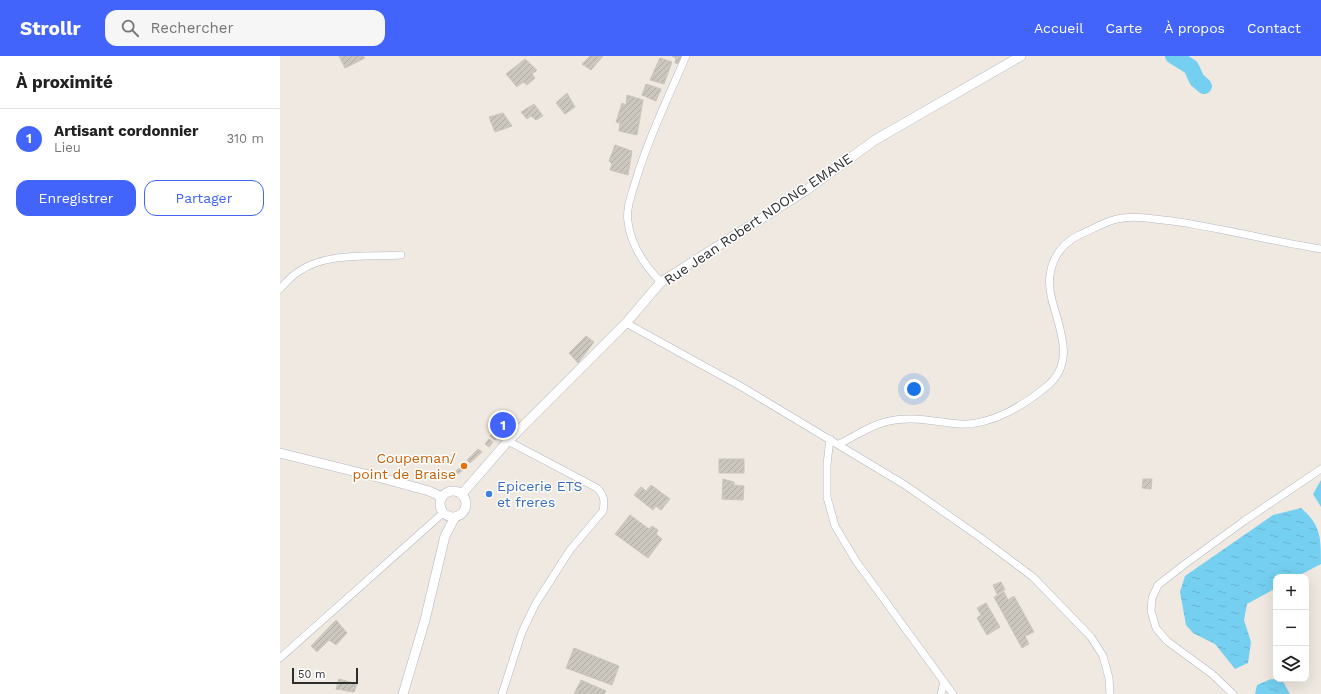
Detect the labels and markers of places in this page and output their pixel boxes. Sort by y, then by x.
pin: 1 [490,410,516,440]
place label: Coupeman/ point de Braise [352,450,456,482]
marker: Coupeman/ point de Braise [459,461,469,471]
place label: Epicerie ETS et freres [497,478,583,510]
marker: Epicerie ETS et freres [484,489,494,499]

